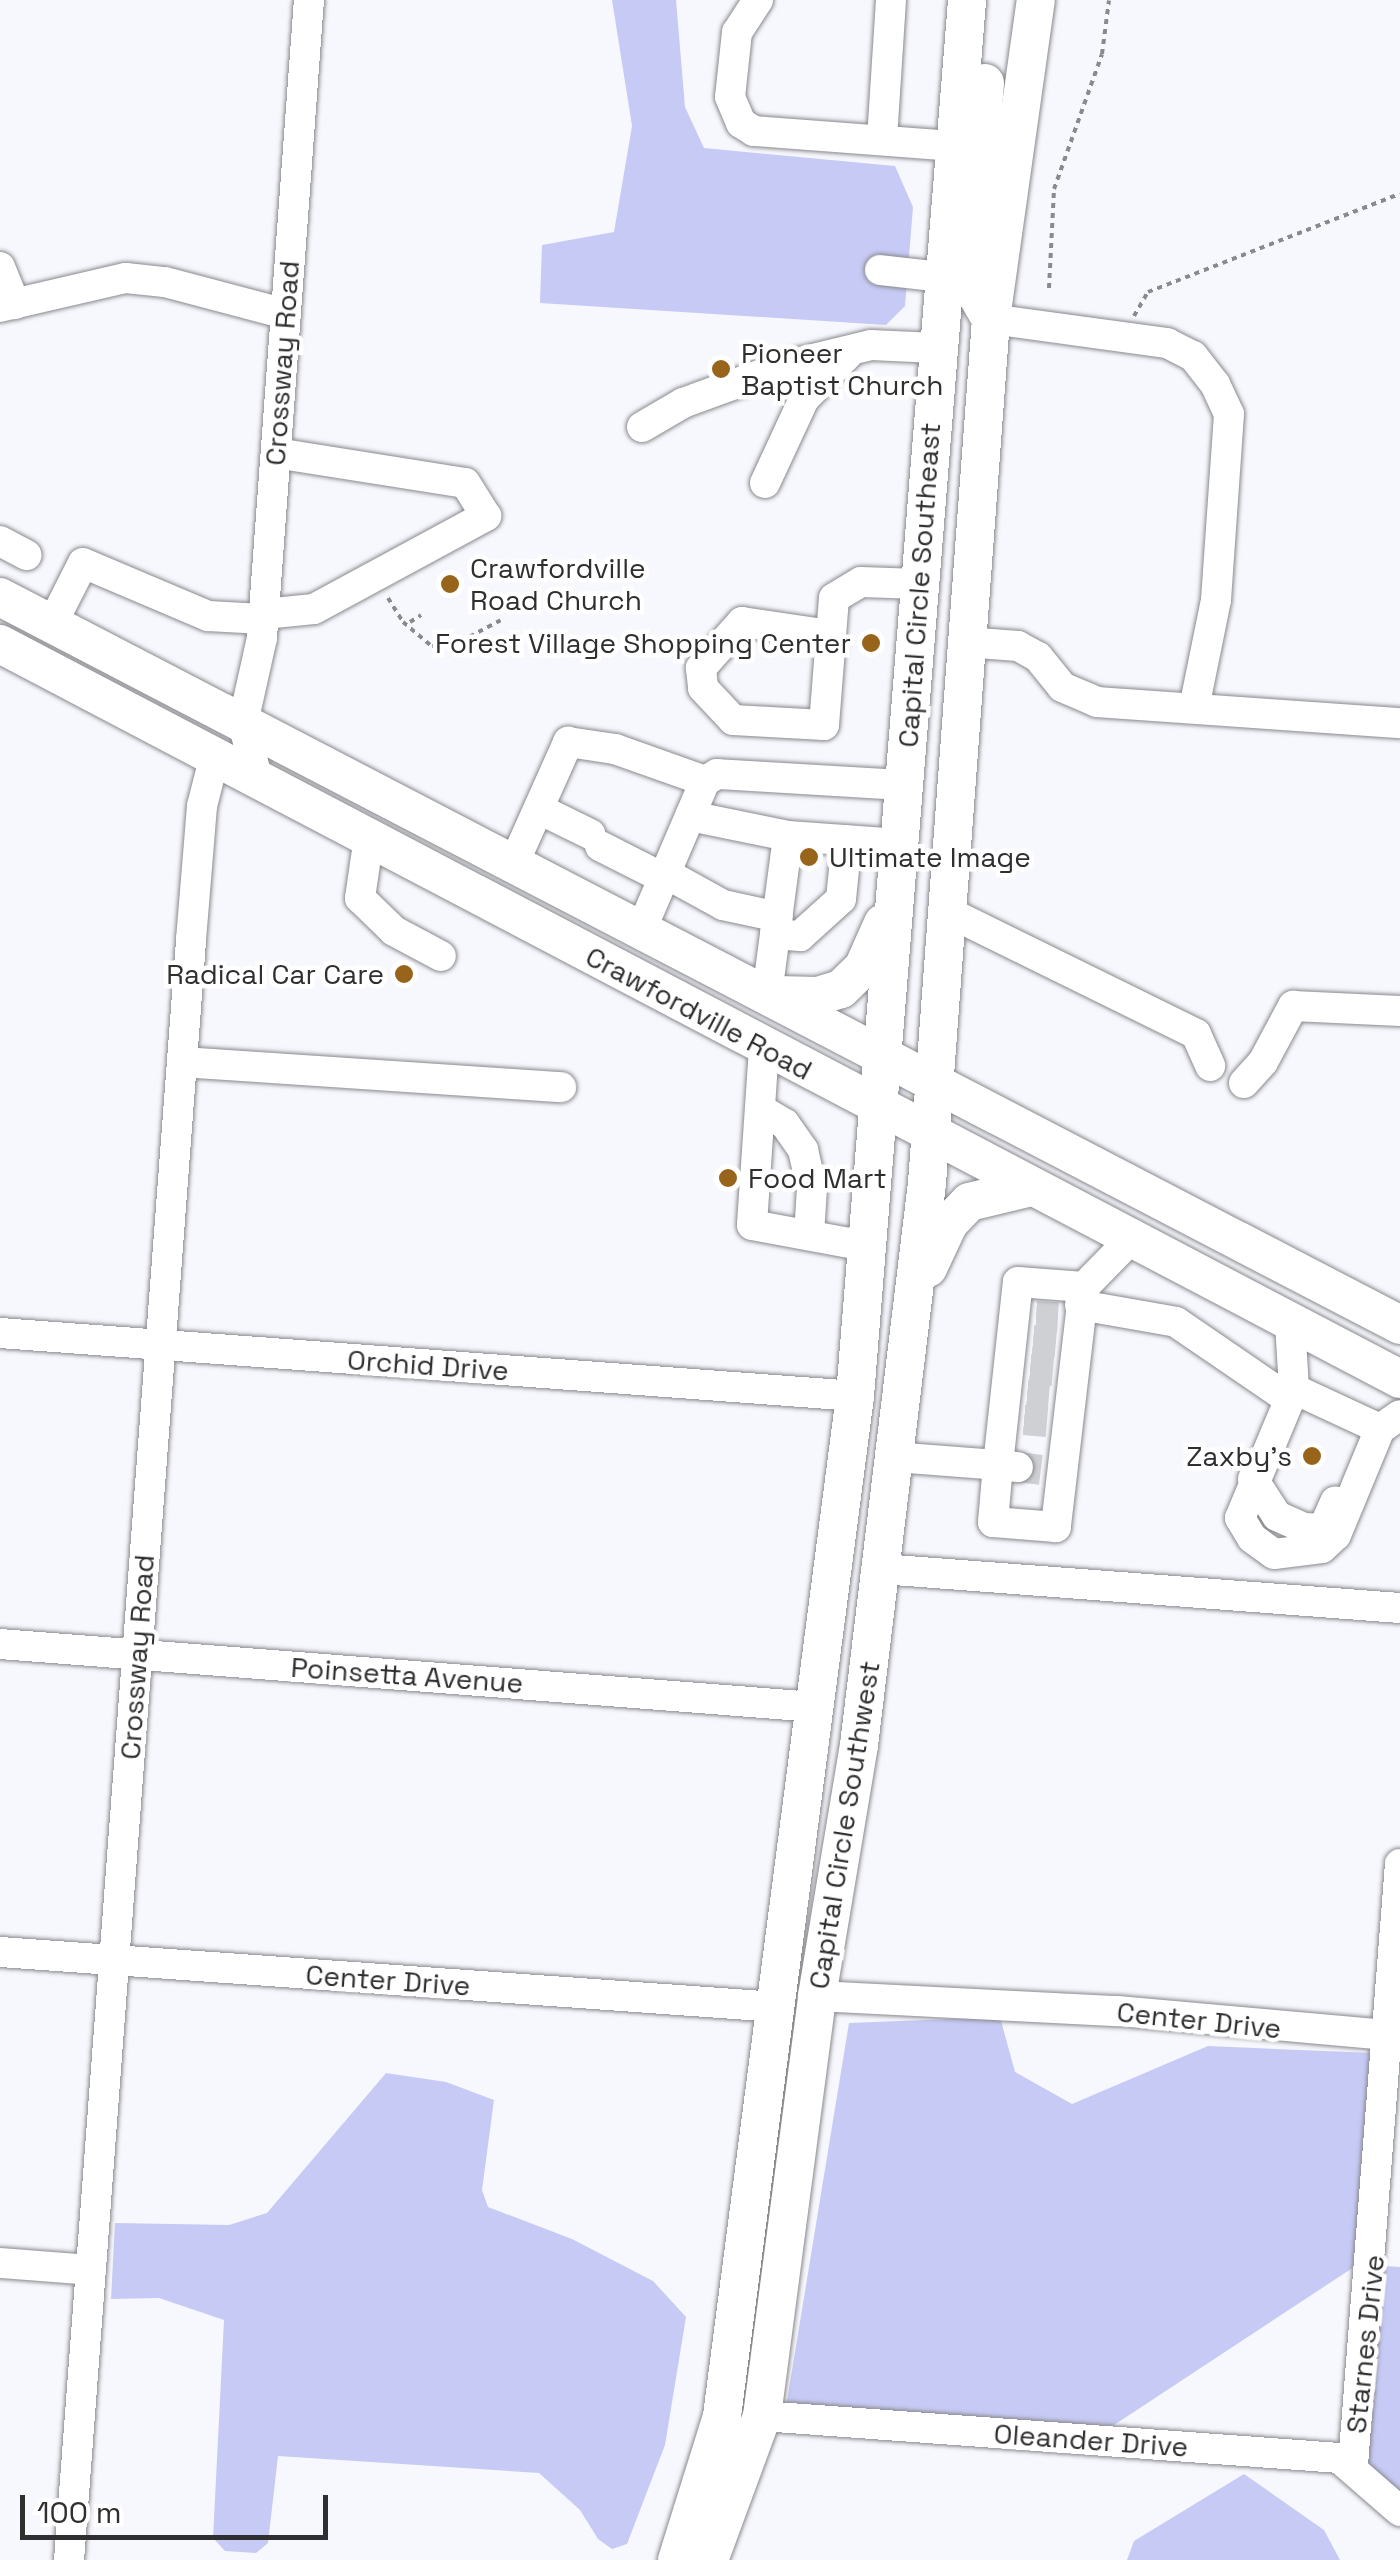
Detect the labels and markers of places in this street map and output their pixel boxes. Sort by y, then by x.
place label: Pioneer Baptist Church [741,336,943,402]
marker: Pioneer Baptist Church [710,358,732,380]
place label: Crawfordville Road Church [470,551,646,617]
marker: Crawfordville Road Church [439,573,461,595]
place label: Forest Village Shopping Center [435,626,851,660]
marker: Forest Village Shopping Center [860,632,882,654]
place label: Ultimate Image [829,840,1031,874]
marker: Ultimate Image [798,846,820,868]
place label: Radical Car Care [166,957,384,991]
marker: Radical Car Care [393,963,415,985]
place label: Food Mart [748,1161,887,1195]
marker: Food Mart [717,1167,739,1189]
place label: Zaxby's [1186,1439,1292,1473]
marker: Zaxby's [1301,1445,1323,1467]

